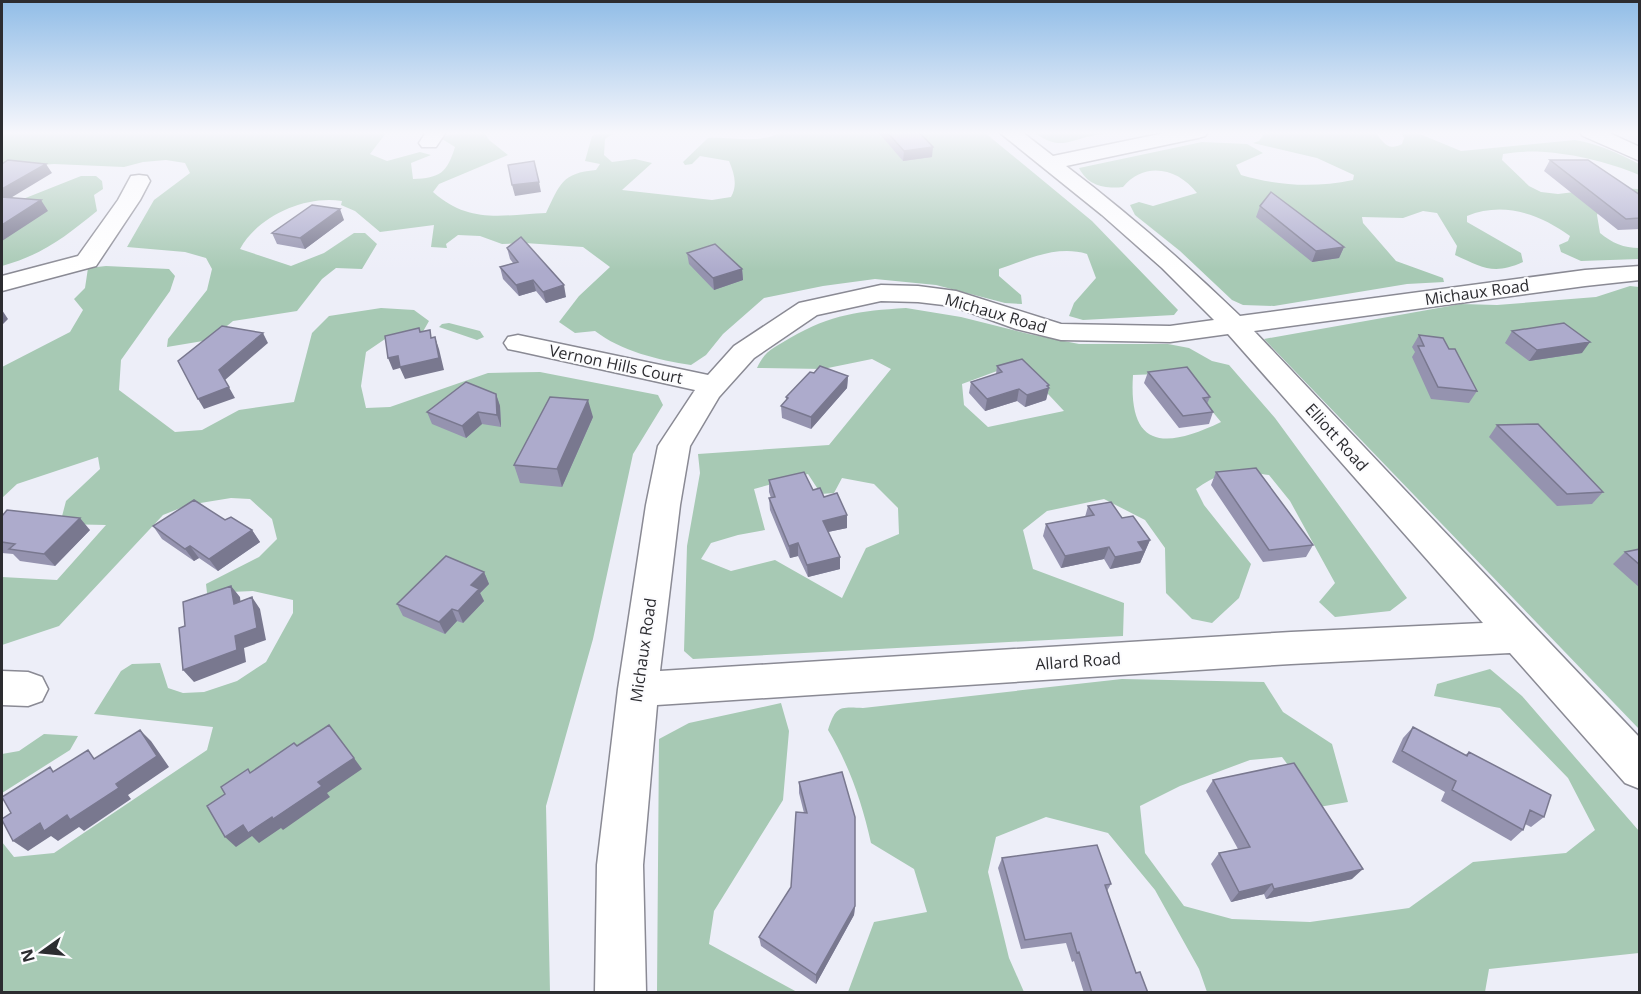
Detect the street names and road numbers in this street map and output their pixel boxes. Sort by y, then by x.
street label: Michaux Road [1423,274,1531,310]
street label: Michaux Road [942,288,1050,338]
street label: Vernon Hills Court [547,339,685,389]
street label: Elliott Road [1301,398,1373,476]
street label: Michaux Road [625,596,661,704]
street label: Allard Road [1034,647,1122,675]

